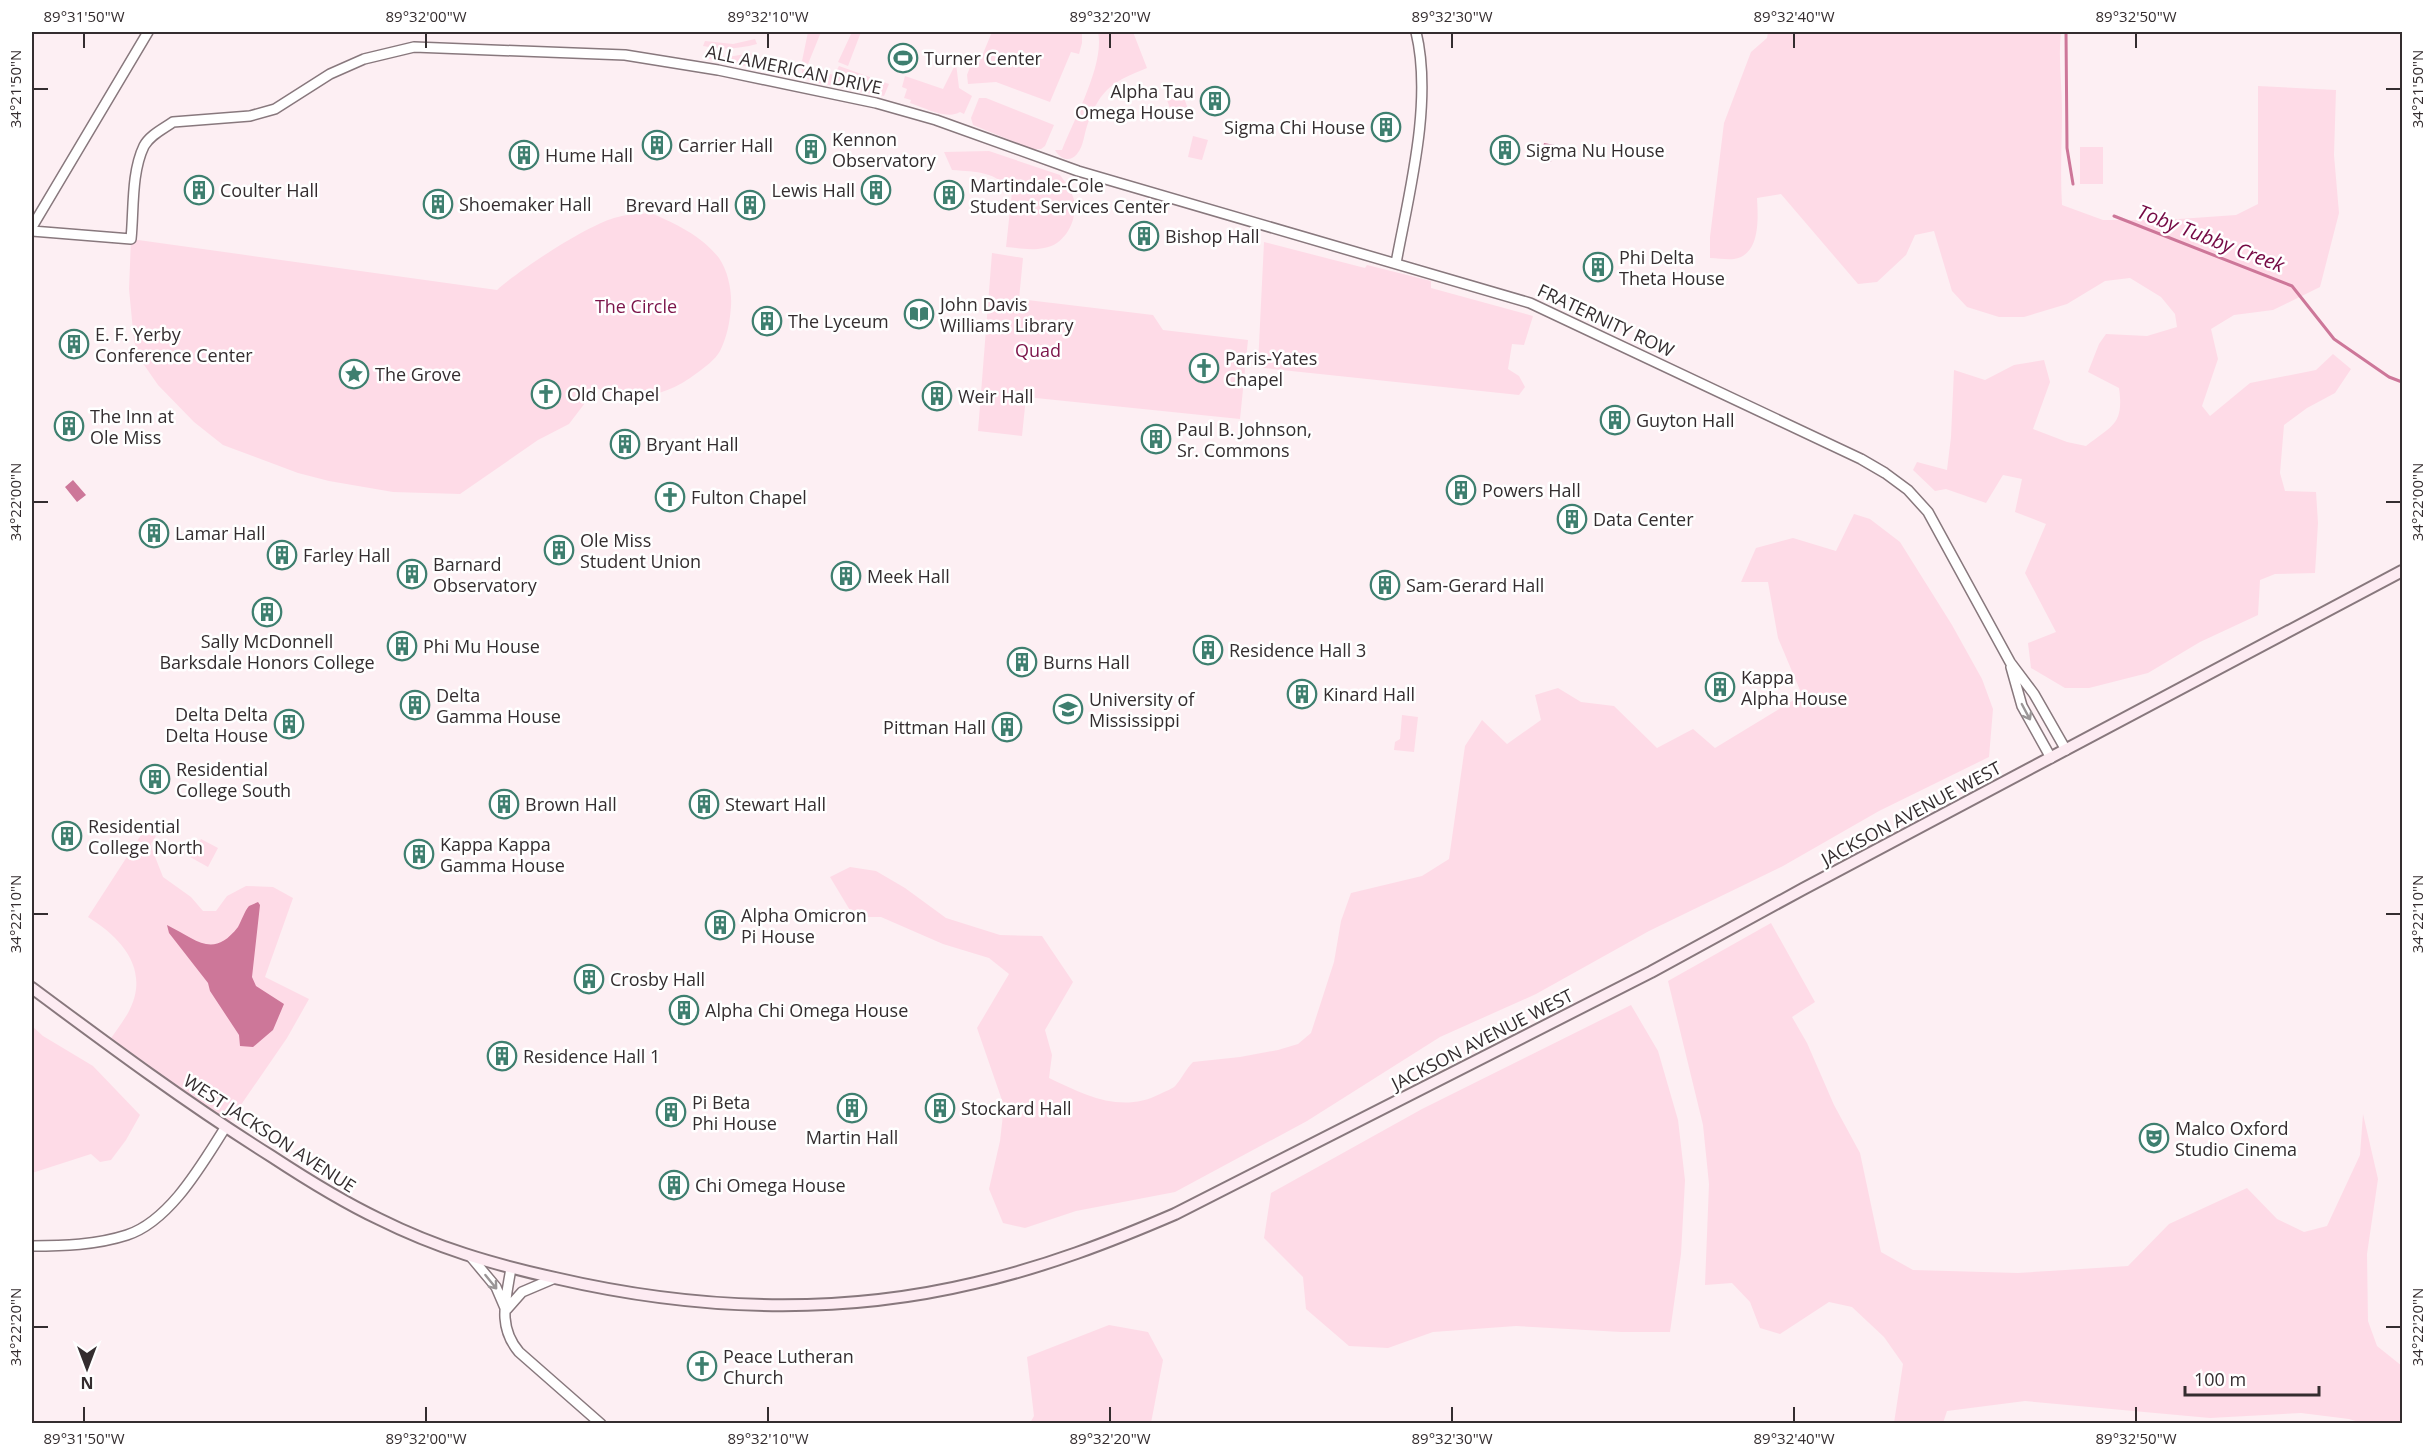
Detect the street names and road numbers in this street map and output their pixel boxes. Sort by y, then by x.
street label: ALL AMERICAN DRIVE [704,39,884,99]
street label: FRATERNITY ROW [1534,278,1678,362]
street label: JACKSON AVENUE WEST [1815,755,2005,872]
street label: JACKSON AVENUE WEST [1385,983,1577,1096]
street label: WEST JACKSON AVENUE [179,1068,361,1198]

